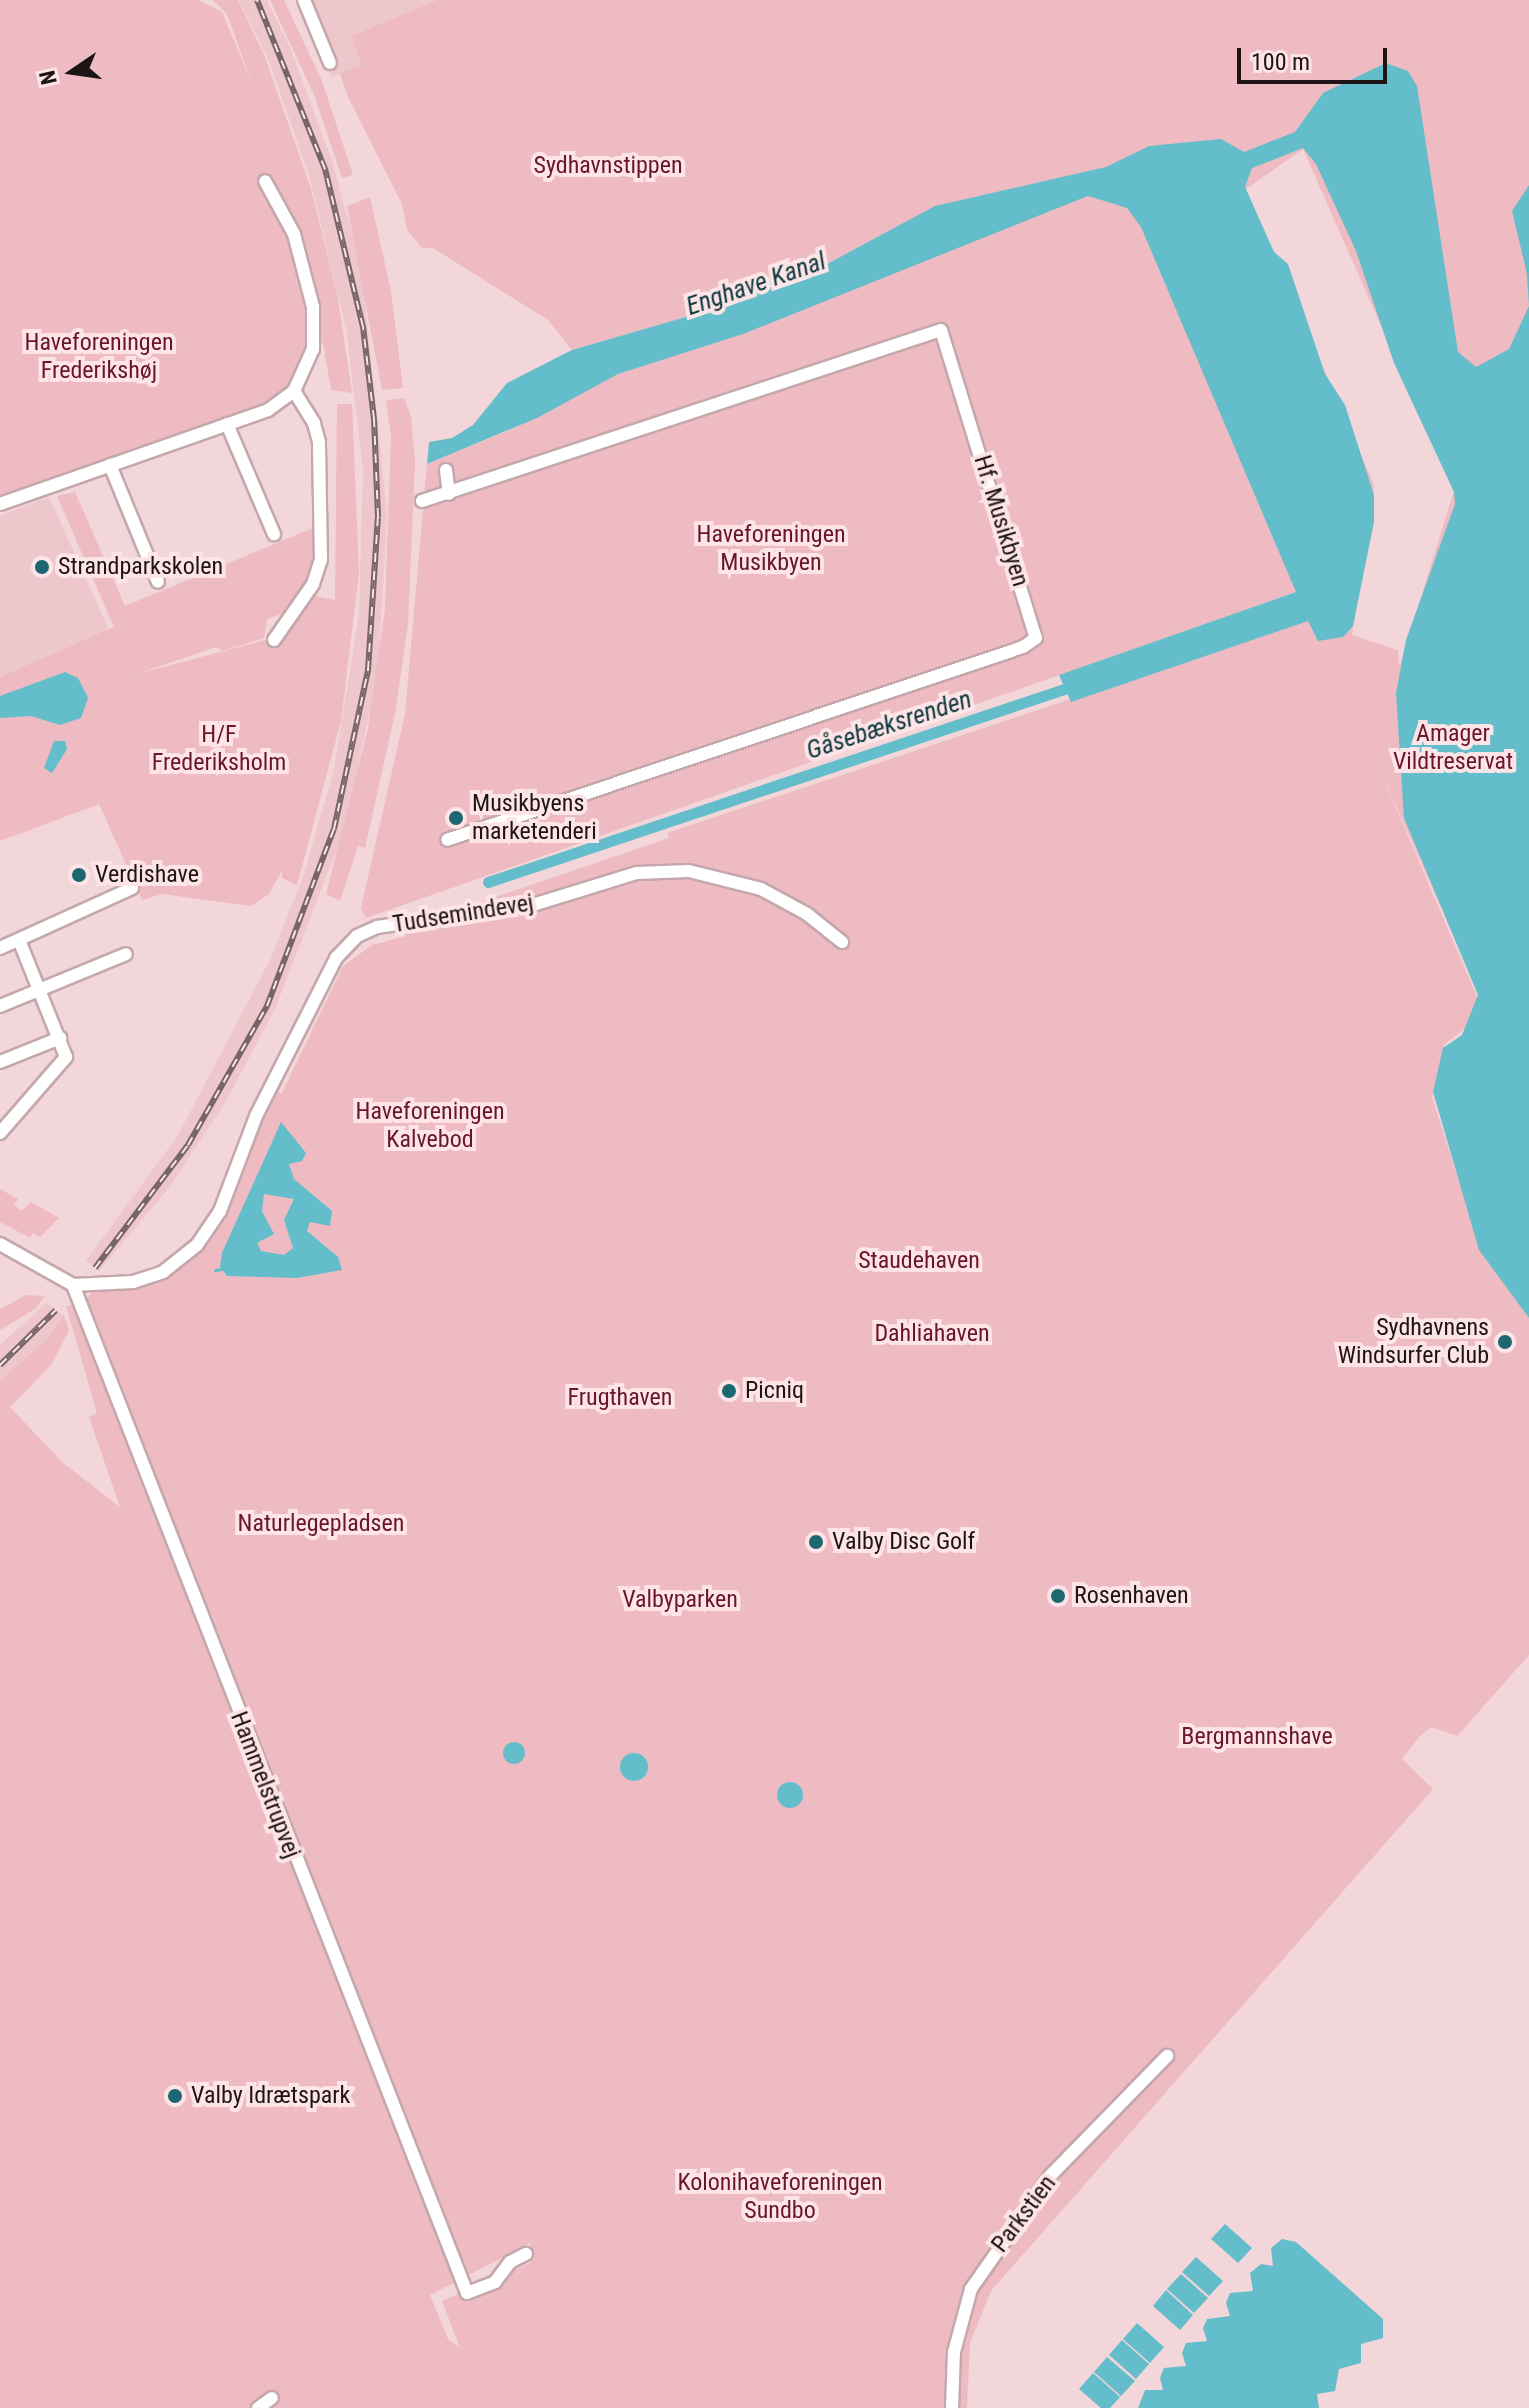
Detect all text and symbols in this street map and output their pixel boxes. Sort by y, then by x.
north arrow [32,32,112,112]
scale bar [1241,32,1391,82]
text: 100 m [1251,48,1310,76]
text: N [34,68,62,87]
park label: Sydhavnstippen [533,152,683,180]
water label: Enghave Kanal [682,246,830,322]
park label: Haveforeningen Frederikshøj [24,329,174,385]
street label: Hf. Musikbyen [967,452,1035,590]
park label: Haveforeningen Musikbyen [696,521,846,577]
place label: Strandparkskolen [58,553,223,581]
marker: Strandparkskolen [33,558,51,576]
water label: Gåsebæksrenden [802,684,976,766]
park label: Amager Vildtreservat [1393,720,1513,776]
park label: H/F Frederiksholm [152,721,286,777]
place label: Musikbyens marketenderi [472,790,597,846]
marker: Musikbyens marketenderi [447,809,465,827]
place label: Verdishave [95,861,199,889]
marker: Verdishave [70,866,88,884]
street label: Tudsemindevej [391,889,535,939]
park label: Haveforeningen Kalvebod [355,1098,505,1154]
park label: Staudehaven [858,1247,980,1275]
place label: Sydhavnens Windsurfer Club [1338,1314,1489,1370]
park label: Dahliahaven [874,1320,990,1348]
marker: Sydhavnens Windsurfer Club [1496,1333,1514,1351]
place label: Picniq [745,1377,804,1405]
marker: Picniq [720,1382,738,1400]
park label: Frugthaven [568,1384,672,1412]
park label: Naturlegepladsen [238,1510,404,1538]
place label: Valby Disc Golf [832,1528,975,1556]
marker: Valby Disc Golf [807,1533,825,1551]
place label: Rosenhaven [1074,1582,1189,1610]
park label: Valbyparken [622,1586,738,1614]
marker: Rosenhaven [1049,1587,1067,1605]
street label: Hammelstrupvej [224,1708,306,1862]
park label: Bergmannshave [1181,1723,1333,1751]
place label: Valby Idrætspark [191,2082,350,2110]
marker: Valby Idrætspark [166,2087,184,2105]
park label: Kolonihaveforeningen Sundbo [677,2169,883,2225]
street label: Parkstien [986,2170,1062,2258]

